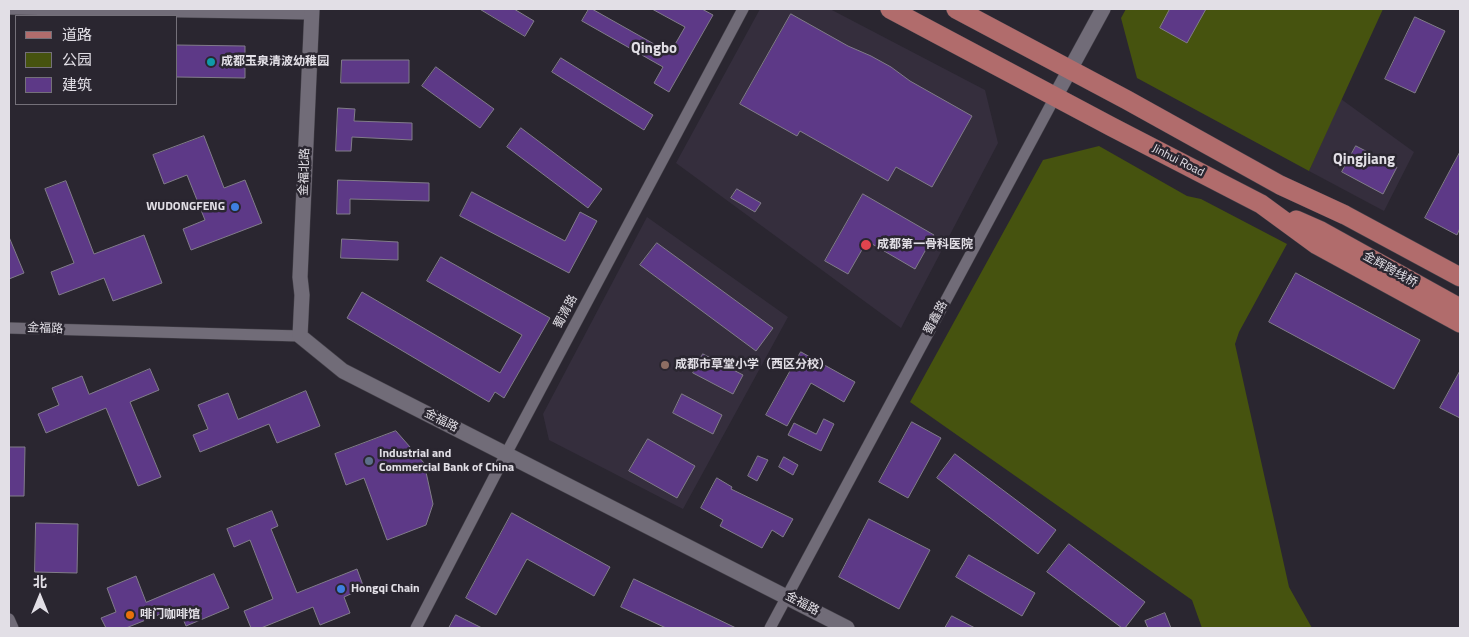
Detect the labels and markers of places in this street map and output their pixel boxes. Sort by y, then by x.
place label: 成都玉泉清波幼稚园 [221,55,329,69]
marker: 成都玉泉清波幼稚园 [205,56,217,68]
place label: WUDONGFENG [146,200,225,214]
marker: WUDONGFENG [229,201,241,213]
marker: 成都第一骨科医院 [859,238,873,252]
place label: 成都第一骨科医院 [877,238,973,252]
place label: 成都市草堂小学（西区分校） [675,358,831,372]
marker: 成都市草堂小学（西区分校） [659,359,671,371]
place label: Industrial and Commercial Bank of China [379,447,514,475]
marker: Industrial and Commercial Bank of China [363,455,375,467]
place label: Hongqi Chain [351,582,420,596]
marker: Hongqi Chain [335,583,347,595]
place label: 啡门咖啡馆 [140,608,200,622]
marker: 啡门咖啡馆 [124,609,136,621]

